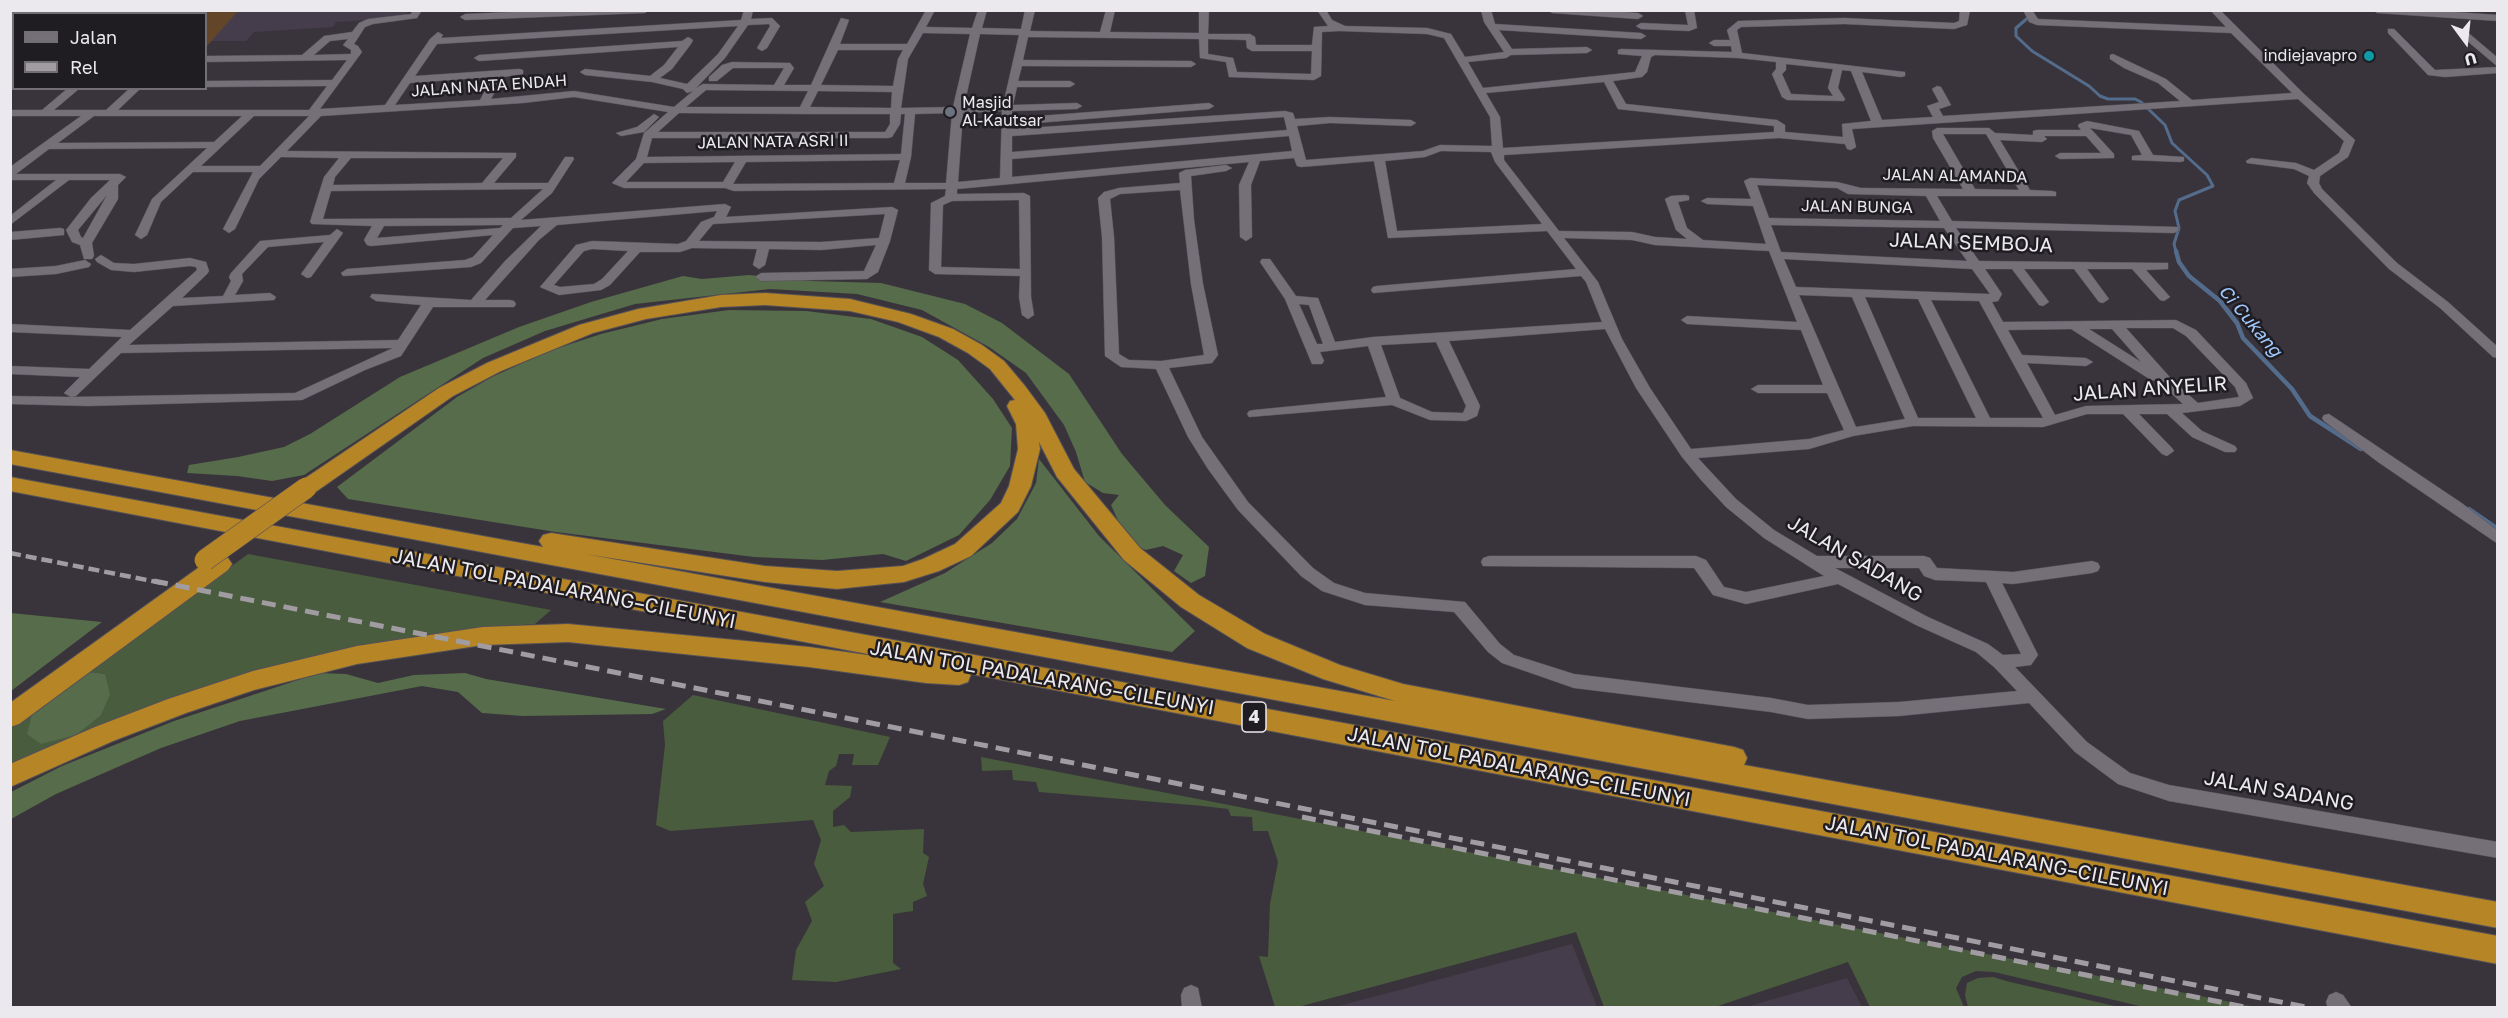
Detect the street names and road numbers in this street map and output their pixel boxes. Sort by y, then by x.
street label: JALAN NATA ENDAH [410,71,568,101]
street label: JALAN NATA ASRI II [697,131,849,153]
street label: JALAN ALAMANDA [1882,165,2028,187]
street label: JALAN BUNGA [1801,196,1913,218]
street label: JALAN SEMBOJA [1889,228,2053,258]
street label: JALAN ANYELIR [2072,372,2228,406]
street label: JALAN SADANG [1783,511,1927,607]
street label: JALAN TOL PADALARANG–CILEUNYI [390,544,738,634]
street label: JALAN TOL PADALARANG–CILEUNYI [868,636,1216,720]
road number: 4 [1242,702,1266,732]
street label: JALAN TOL PADALARANG–CILEUNYI [1345,722,1693,812]
street label: JALAN SADANG [2202,766,2356,816]
street label: JALAN TOL PADALARANG–CILEUNYI [1823,811,2171,901]

